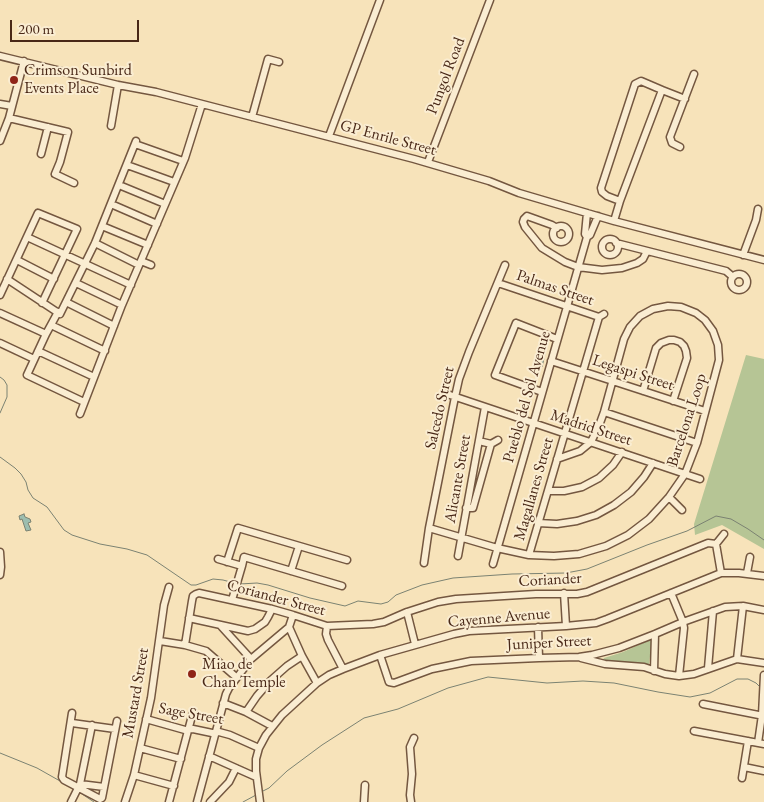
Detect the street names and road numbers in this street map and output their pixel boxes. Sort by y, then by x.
street label: Pungol Road [423,35,469,117]
street label: GP Enrile Street [338,116,438,160]
street label: Palmas Street [514,266,596,310]
street label: Pueblo del Sol Avenue [499,329,555,465]
street label: Legaspi Street [590,351,676,395]
street label: Salcedo Street [421,365,459,451]
street label: Barcelona Loop [663,371,711,469]
street label: Madrid Street [548,406,634,450]
street label: Alicante Street [441,433,475,525]
street label: Magallanes Street [510,435,558,543]
street label: Coriander [518,569,582,591]
street label: Coriander Street [225,576,327,620]
street label: Cayenne Avenue [447,604,551,632]
street label: Juniper Street [506,631,592,655]
street label: Mustard Street [119,646,153,740]
street label: Sage Street [157,699,225,729]

